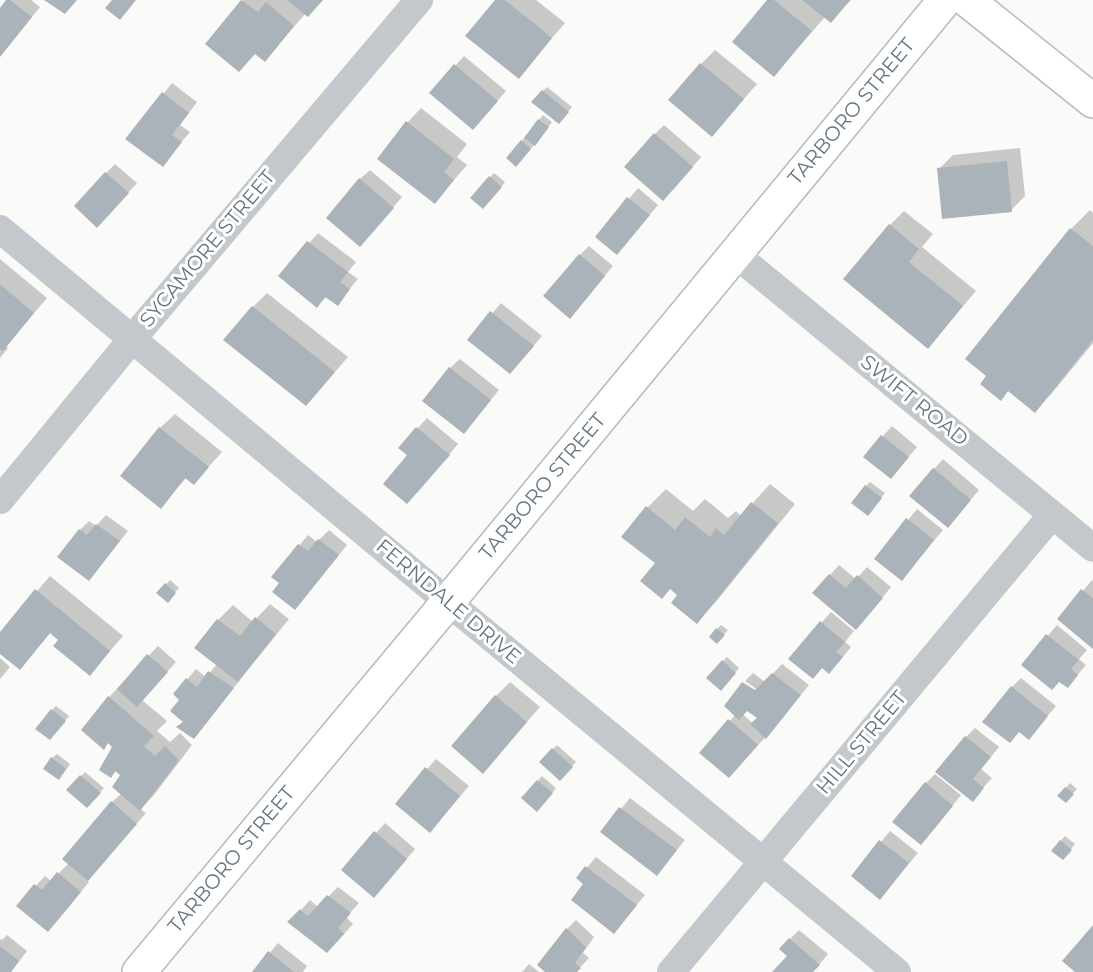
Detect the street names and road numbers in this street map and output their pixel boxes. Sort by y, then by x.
street label: TARBORO STREET [784,34,920,190]
street label: SYCAMORE STREET [135,166,281,332]
street label: SWIFT ROAD [855,350,973,452]
street label: TARBORO STREET [475,409,611,565]
street label: FERNDALE DRIVE [371,534,525,670]
street label: HILL STREET [812,686,912,800]
street label: TARBORO STREET [164,782,300,938]

